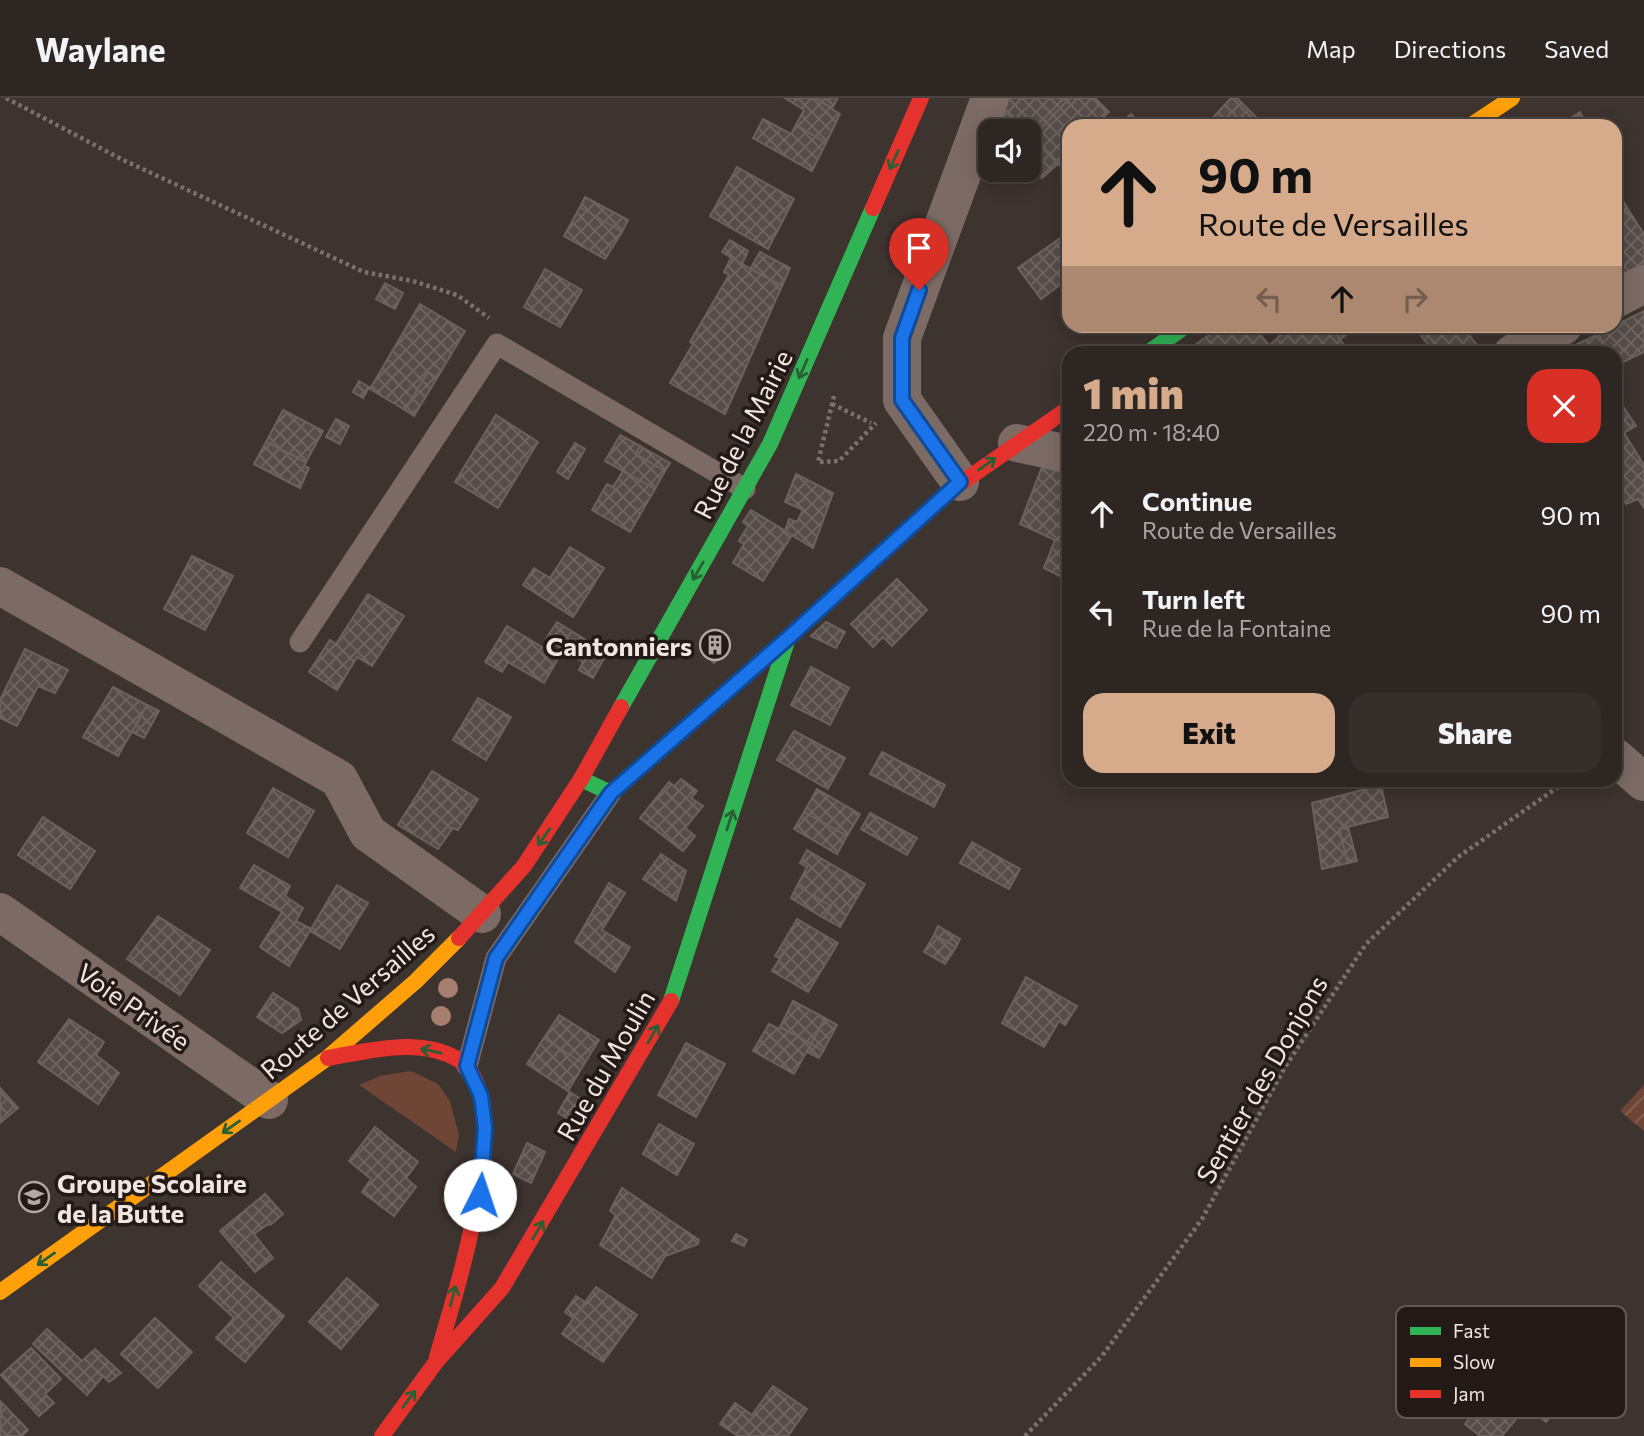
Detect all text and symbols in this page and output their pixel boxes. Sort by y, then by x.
text: Waylane [35,28,166,69]
text: Map [1306,34,1356,63]
text: Directions [1394,34,1506,63]
text: Saved [1544,34,1609,63]
map controls [978,119,1041,182]
button: sound [978,119,1041,182]
text: 90 m [1198,143,1313,203]
icon: ahead [1083,147,1174,238]
one-way arrow [887,149,900,171]
text: Route de Versailles [1198,203,1469,243]
pin [889,218,949,290]
icon: arrive [900,229,938,267]
icon: left [1250,280,1288,318]
icon: ahead [1323,280,1361,318]
icon: right [1396,280,1434,318]
street label: Rue de la Mairie [686,345,798,523]
one-way arrow [795,358,808,379]
text: 1 min [1083,366,1184,418]
button: close [1527,369,1601,443]
text: 220 m · 18:40 [1083,418,1220,446]
one-way arrow [977,457,996,471]
text: Continue [1142,485,1252,516]
icon: ahead [1083,495,1121,533]
text: 90 m [1541,499,1601,530]
text: Route de Versailles [1142,516,1337,544]
one-way arrow [691,560,705,580]
text: Turn left [1142,583,1245,614]
icon: left [1083,593,1121,631]
text: 90 m [1541,597,1601,628]
text: Rue de la Fontaine [1142,614,1331,642]
building icon: Cantonniers [698,628,732,662]
place label: Cantonniers [546,630,692,661]
button: Exit [1083,693,1335,773]
button: Share [1349,693,1601,773]
one-way arrow [724,810,737,832]
one-way arrow [537,827,551,846]
street label: Route de Versailles [254,917,440,1085]
street label: Voie Privée [72,956,196,1056]
street label: Sentier des Donjons [1189,970,1333,1188]
street label: Rue du Moulin [550,984,660,1146]
one-way arrow [647,1024,661,1044]
one-way arrow [420,1044,443,1058]
one-way arrow [222,1120,241,1134]
position arrow [443,1158,517,1232]
place label: Groupe Scolaire de la Butte [57,1167,247,1228]
school or university icon: Groupe Scolaire de la Butte [17,1180,51,1214]
one-way arrow [531,1220,545,1240]
one-way arrow [37,1252,56,1266]
one-way arrow [447,1286,460,1308]
legend [1396,1306,1626,1418]
text: Fast [1453,1319,1490,1342]
text: Slow [1453,1350,1495,1373]
text: Jam [1453,1382,1485,1405]
one-way arrow [402,1390,416,1409]

